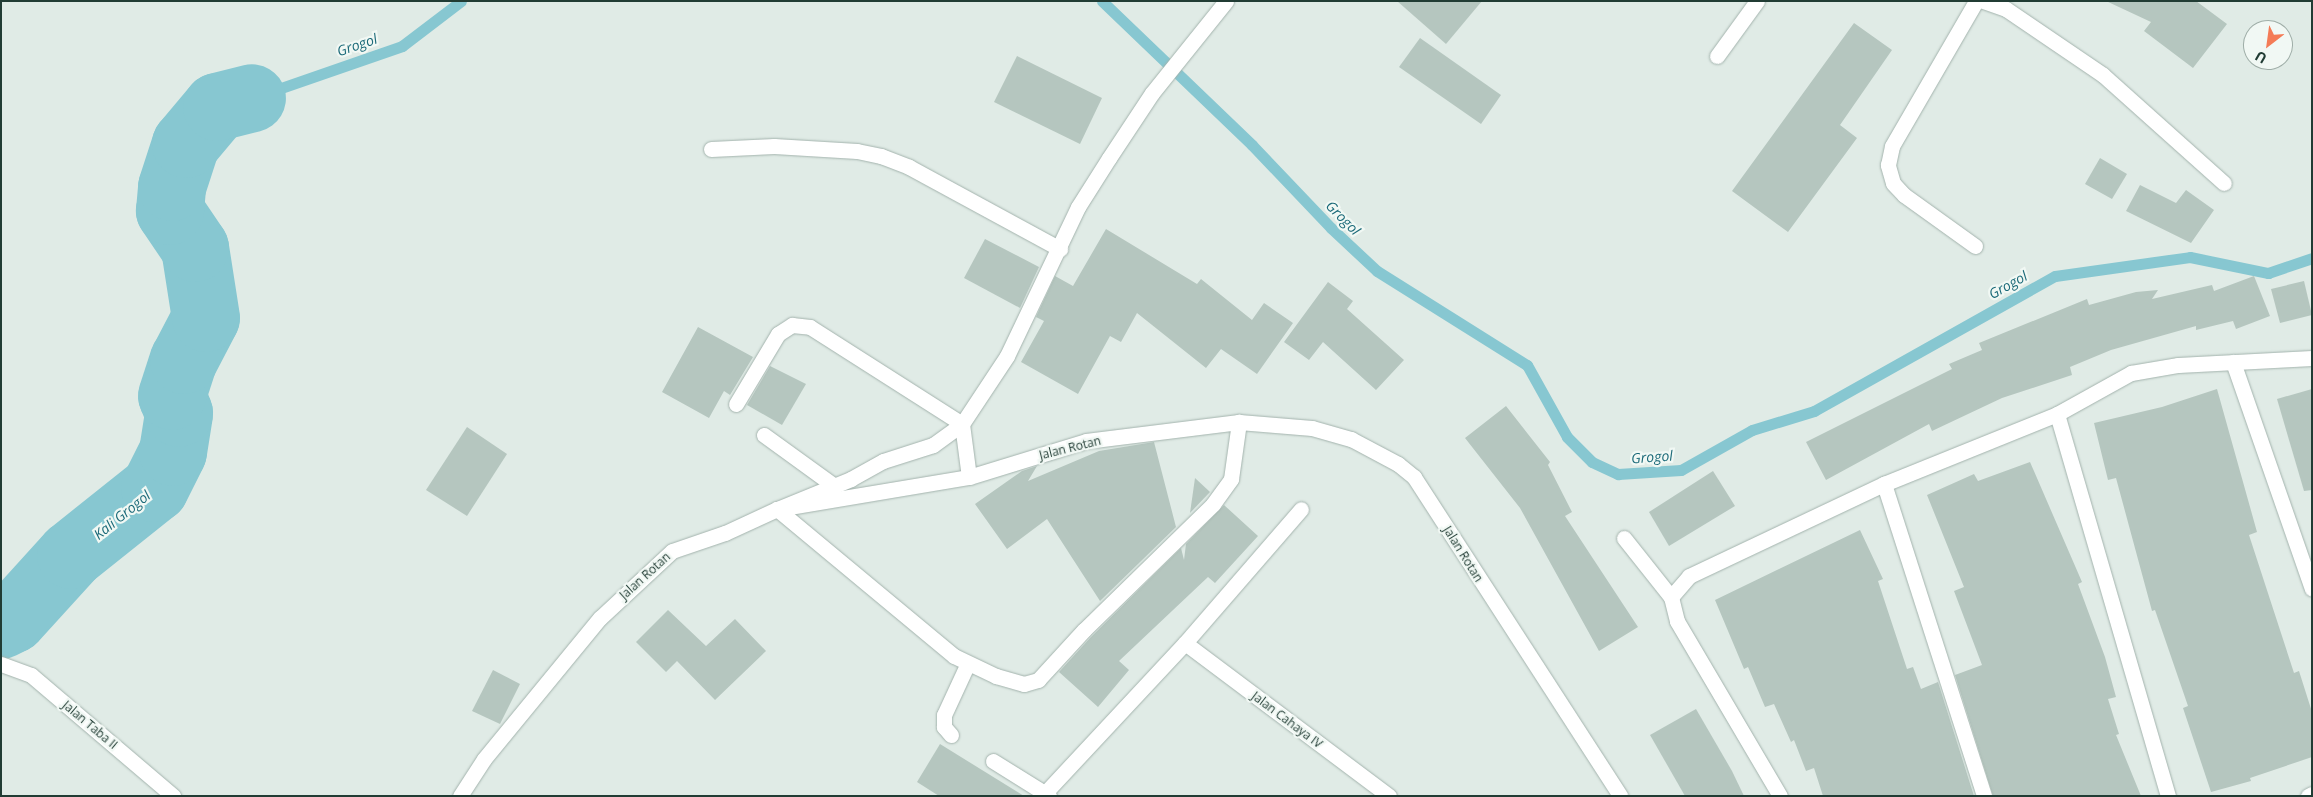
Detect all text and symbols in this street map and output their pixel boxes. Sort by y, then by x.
north arrow [2243,20,2293,70]
water label: Grogol [335,30,379,60]
text: U [2251,47,2270,68]
water label: Grogol [1322,197,1364,239]
water label: Grogol [1986,268,2030,302]
street label: Jalan Rotan [1038,433,1102,463]
water label: Grogol [1631,447,1673,467]
water label: Kali Grogol [90,487,154,543]
street label: Jalan Rotan [1440,523,1486,585]
street label: Jalan Rotan [617,550,673,602]
street label: Jalan Cahaya IV [1249,689,1325,751]
street label: Jalan Taba II [60,698,120,752]

